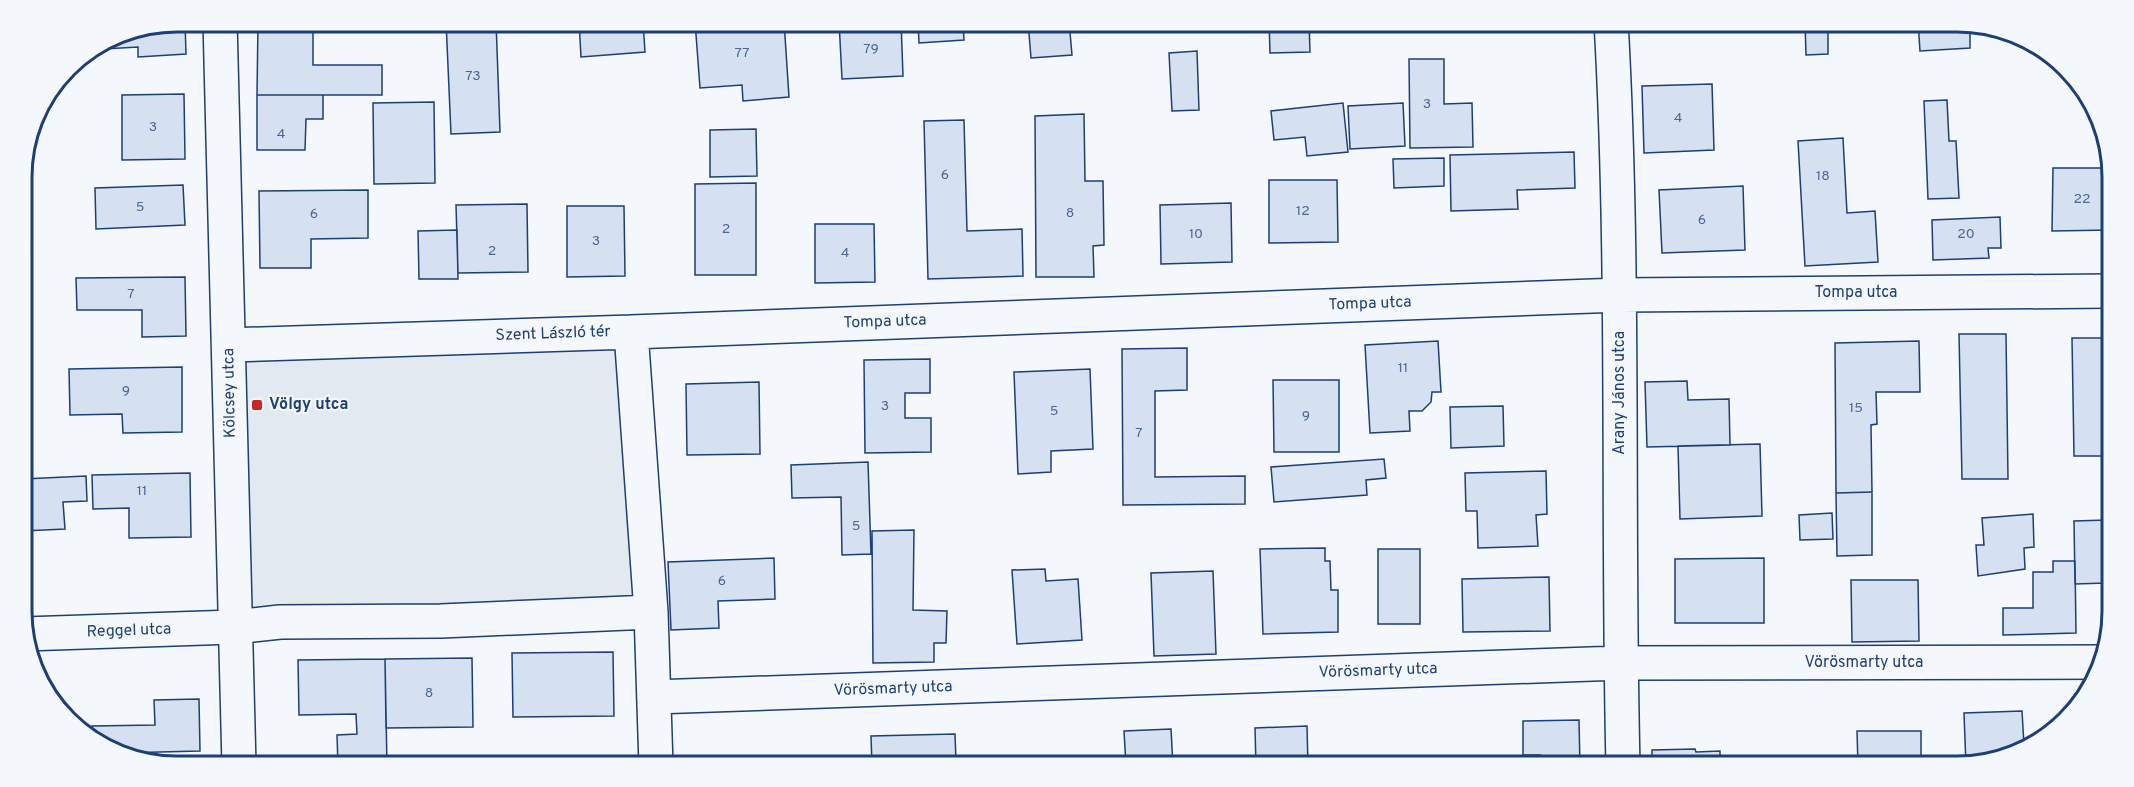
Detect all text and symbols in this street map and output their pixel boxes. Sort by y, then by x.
house number: 79 [863,41,879,58]
house number: 77 [734,45,750,62]
house number: 73 [465,68,481,85]
house number: 3 [1423,96,1431,113]
house number: 4 [1674,110,1682,127]
house number: 3 [149,119,157,136]
house number: 4 [277,126,285,143]
house number: 6 [941,167,949,184]
house number: 18 [1816,168,1830,185]
house number: 22 [2073,191,2091,208]
house number: 5 [136,199,144,216]
house number: 12 [1296,203,1310,220]
house number: 8 [1066,205,1074,222]
house number: 6 [310,206,318,223]
house number: 6 [1698,212,1706,229]
house number: 2 [722,221,730,238]
house number: 10 [1189,226,1203,243]
house number: 20 [1957,226,1975,243]
house number: 3 [592,233,600,250]
house number: 2 [488,243,496,260]
house number: 4 [841,245,849,262]
street label: Tompa utca [1814,283,1898,303]
house number: 7 [127,286,135,303]
street label: Tompa utca [1328,293,1412,315]
street label: Tompa utca [843,311,927,333]
street label: Szent László tér [495,322,611,346]
street label: Arany János utca [1610,331,1630,455]
street label: Kölcsey utca [219,348,241,438]
house number: 11 [1398,360,1408,377]
house number: 9 [122,383,130,400]
place label: Völgy utca [269,395,348,415]
marker: Völgy utca [250,398,264,412]
house number: 3 [881,398,889,415]
house number: 15 [1849,400,1863,417]
house number: 5 [1050,403,1058,420]
house number: 9 [1302,408,1310,425]
house number: 7 [1135,425,1143,442]
house number: 11 [137,483,147,500]
house number: 5 [852,518,860,535]
house number: 6 [718,573,726,590]
street label: Reggel utca [86,620,172,642]
street label: Vörösmarty utca [1805,653,1923,673]
street label: Vörösmarty utca [1318,659,1438,683]
street label: Vörösmarty utca [833,677,953,701]
house number: 8 [425,685,433,702]

